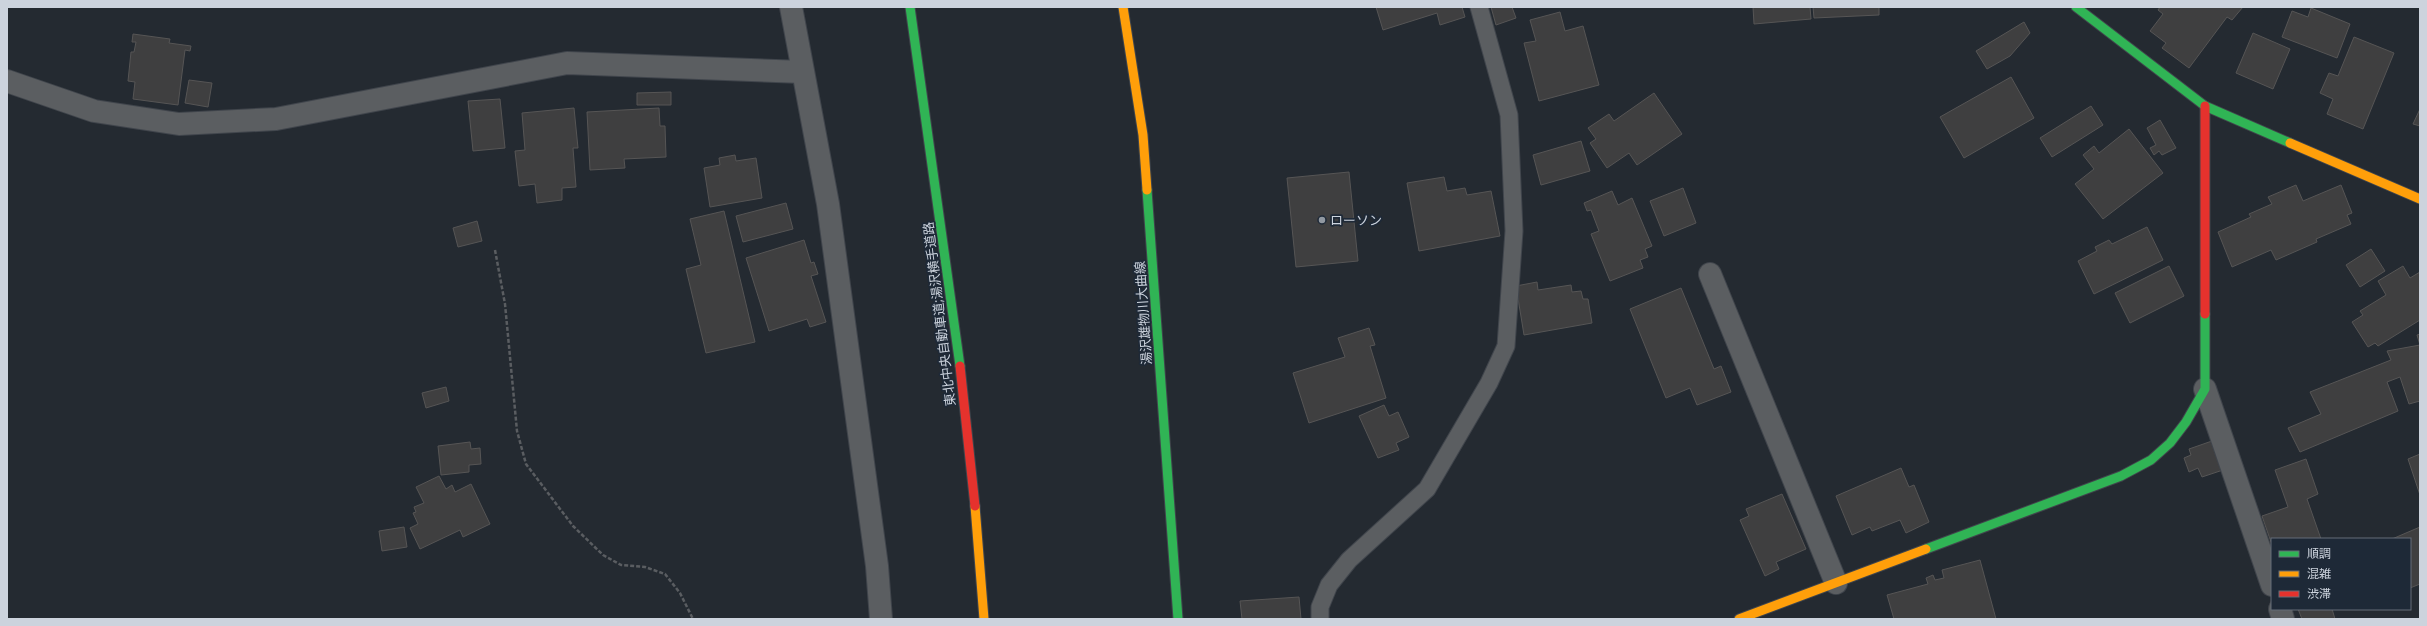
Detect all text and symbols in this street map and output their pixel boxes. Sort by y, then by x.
place label: ローソン [1330,211,1382,230]
marker: ローソン [1317,215,1327,225]
street label: 東北中央自動車道;湯沢横手道路 [919,221,960,407]
street label: 湯沢雄物川大曲線 [1130,260,1157,366]
legend [2271,538,2411,610]
text: 順調 [2307,545,2331,562]
text: 混雑 [2307,565,2331,582]
text: 渋滞 [2307,585,2331,602]

